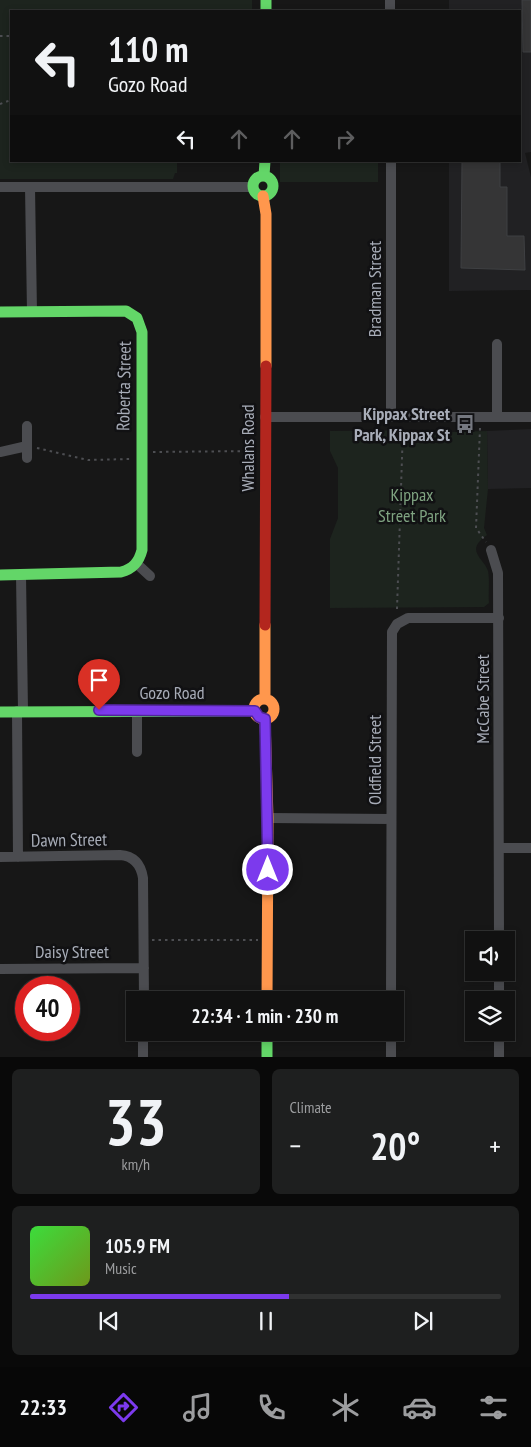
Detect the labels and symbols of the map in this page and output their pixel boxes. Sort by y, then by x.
street label: Bradman Street [363,241,386,337]
street label: Roberta Street [111,341,136,431]
place label: Kippax Street Park, Kippax St [354,402,451,446]
street label: Whalans Road [236,404,259,492]
bus stop icon: Kippax Street Park, Kippax St [454,413,476,435]
park label: Kippax Street Park [378,483,446,527]
street label: McCabe Street [471,654,494,744]
pin [78,659,120,710]
street label: Gozo Road [140,681,204,704]
street label: Oldfield Street [363,715,386,805]
street label: Dawn Street [31,827,107,852]
position arrow [241,843,293,895]
street label: Daisy Street [35,940,109,963]
speed limit sign: 40 [15,976,80,1041]

